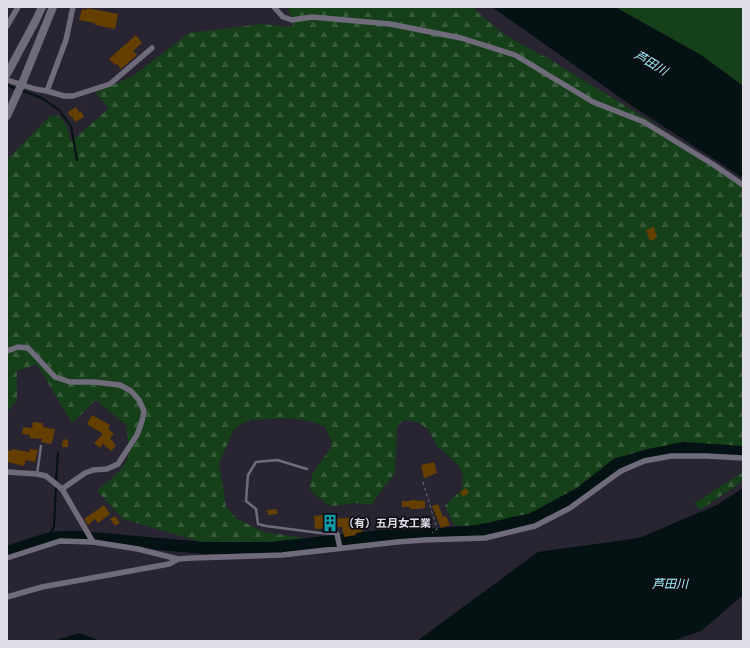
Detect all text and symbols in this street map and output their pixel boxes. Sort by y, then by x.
water label: 芦田川 [632,48,672,79]
building icon: （有）五月女工業 [320,513,340,533]
place label: （有）五月女工業 [343,517,431,530]
water label: 芦田川 [652,577,690,591]

